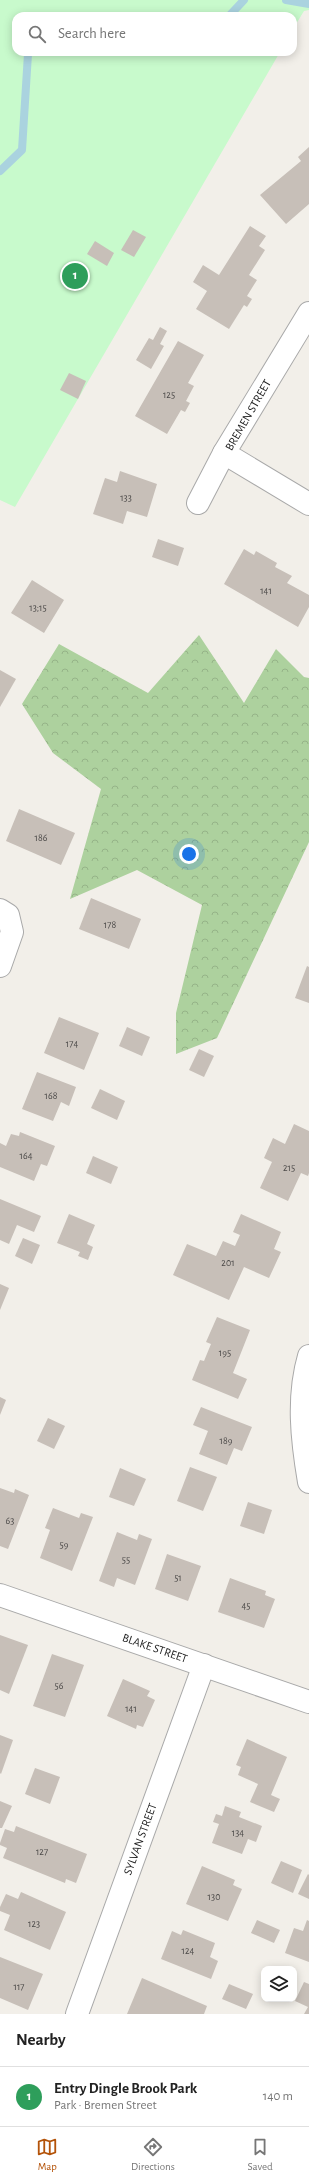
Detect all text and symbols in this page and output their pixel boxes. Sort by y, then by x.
search box [12,12,297,56]
icon: search [26,23,48,45]
text: Search here [58,26,126,41]
pin: 1 [62,261,88,291]
street label: BREMEN STREET [223,377,273,453]
house number: 125 [163,390,175,400]
house number: 133 [120,493,132,503]
house number: 141 [260,586,272,596]
house number: 13;15 [29,603,47,613]
house number: 186 [35,833,48,843]
your location [179,844,199,864]
house number: 178 [104,920,116,930]
house number: 174 [66,1039,78,1049]
house number: 168 [45,1091,58,1101]
house number: 164 [20,1151,33,1161]
house number: 215 [283,1163,295,1173]
house number: 201 [221,1258,235,1268]
house number: 195 [219,1348,231,1358]
house number: 189 [220,1436,233,1446]
house number: 63 [6,1516,14,1526]
house number: 59 [60,1540,69,1550]
house number: 55 [122,1555,130,1565]
house number: 51 [174,1573,182,1583]
house number: 45 [242,1601,251,1611]
street label: BLAKE STREET [121,1631,189,1665]
house number: 56 [55,1681,64,1691]
house number: 141 [125,1704,137,1714]
street label: SYLVAN STREET [121,1801,159,1877]
house number: 134 [232,1828,244,1838]
house number: 127 [36,1847,48,1857]
house number: 130 [208,1892,220,1902]
house number: 123 [28,1919,40,1929]
house number: 124 [182,1946,195,1956]
map controls [261,1966,297,2002]
button: layers [261,1966,297,2002]
house number: 117 [13,1982,25,1992]
text: Nearby [16,2031,66,2048]
text: Entry Dingle Brook Park [54,2081,197,2096]
text: 1 [27,2090,31,2103]
text: 140 m [263,2090,293,2103]
text: Park · Bremen Street [54,2099,157,2112]
tab: Map [36,2136,58,2173]
tab: Directions [131,2136,175,2173]
tab: Saved [247,2136,273,2173]

